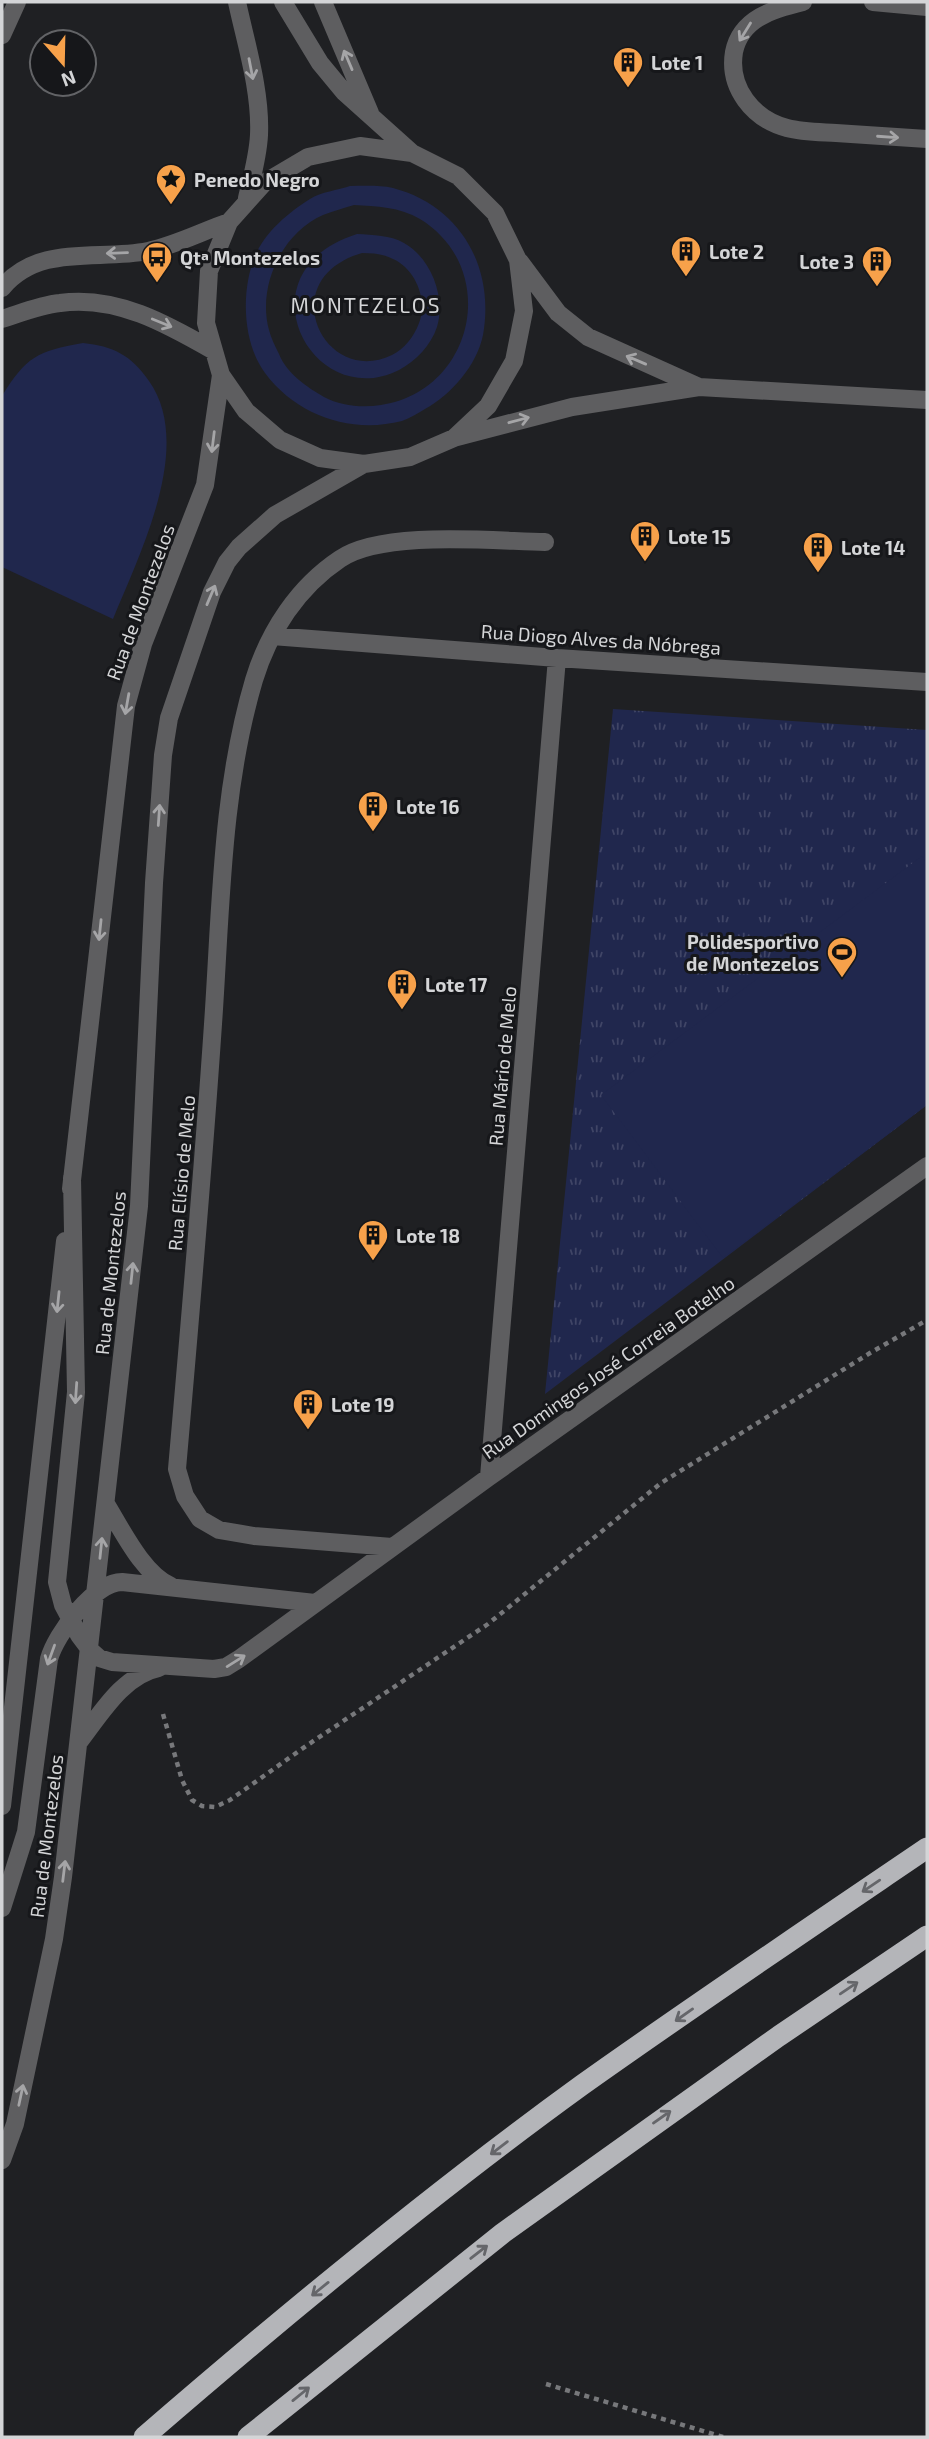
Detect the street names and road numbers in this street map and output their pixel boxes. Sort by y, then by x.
street label: Rua de Montezelos [101,521,179,683]
street label: Rua Diogo Alves da Nóbrega [480,619,722,659]
street label: Rua Mário de Melo [484,985,520,1147]
street label: Rua Elísio de Melo [163,1094,199,1252]
street label: Rua de Montezelos [90,1190,130,1356]
street label: Rua Domingos José Correia Botelho [477,1271,739,1463]
street label: Rua de Montezelos [25,1753,67,1919]

